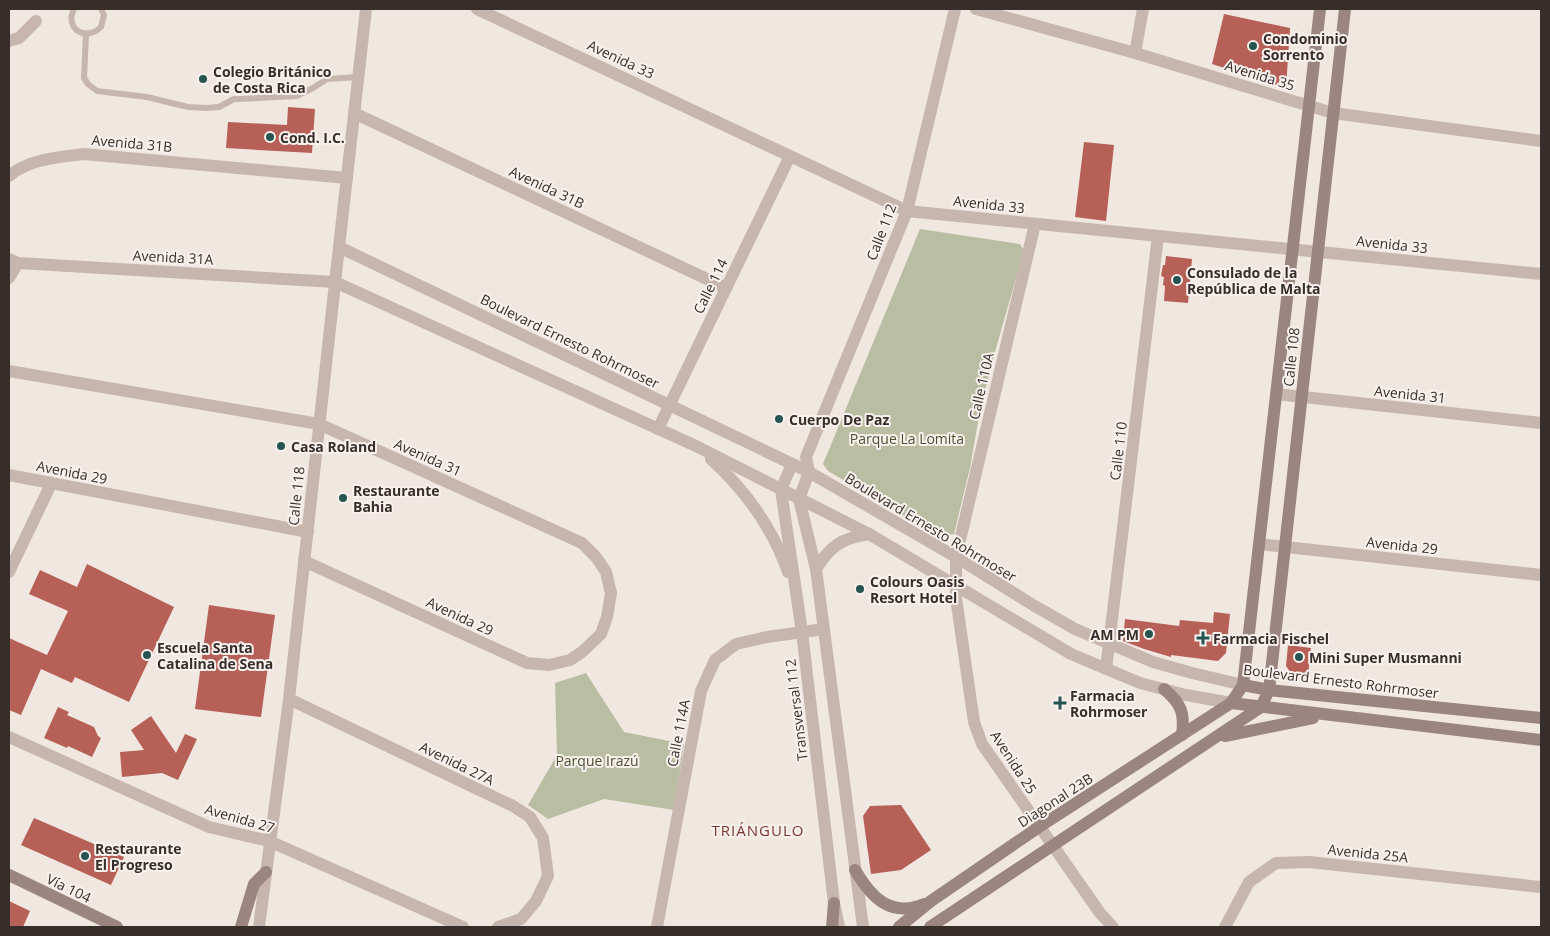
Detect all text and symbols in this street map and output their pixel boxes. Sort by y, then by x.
place label: Condominio Sorrento [1263,29,1348,64]
street label: Avenida 33 [584,35,658,83]
marker: Condominio Sorrento [1247,40,1259,52]
street label: Avenida 35 [1223,55,1297,95]
place label: Colegio Británico de Costa Rica [213,62,332,97]
marker: Colegio Británico de Costa Rica [197,73,209,85]
place label: Cond. I.C. [280,128,345,147]
street label: Avenida 31B [91,130,173,156]
marker: Cond. I.C. [264,131,276,143]
street label: Avenida 31B [506,161,588,213]
street label: Avenida 33 [952,191,1026,217]
street label: Calle 112 [862,201,900,263]
street label: Avenida 33 [1355,231,1429,257]
street label: Avenida 31A [132,245,214,269]
street label: Calle 114 [688,255,732,317]
place label: Consulado de la República de Malta [1187,263,1321,298]
marker: Consulado de la República de Malta [1171,274,1183,286]
street label: Boulevard Ernesto Rohrmoser [477,289,663,393]
street label: Calle 108 [1278,327,1304,387]
street label: Calle 110A [964,351,998,421]
street label: Avenida 31 [1373,381,1447,407]
place label: Cuerpo De Paz [789,410,889,429]
marker: Cuerpo De Paz [773,413,785,425]
street label: Calle 110 [1105,420,1131,482]
park label: Parque La Lomita [850,429,964,448]
street label: Avenida 31 [391,434,465,480]
place label: Casa Roland [291,437,376,456]
marker: Casa Roland [275,440,287,452]
street label: Avenida 29 [35,456,109,488]
street label: Calle 118 [283,466,309,526]
street label: Boulevard Ernesto Rohrmoser [842,468,1020,586]
place label: Restaurante Bahia [353,481,440,516]
marker: Restaurante Bahia [337,492,349,504]
street label: Avenida 29 [1365,532,1439,558]
place label: Colours Oasis Resort Hotel [870,572,965,607]
marker: Colours Oasis Resort Hotel [854,583,866,595]
street label: Avenida 29 [423,592,497,640]
place label: AM PM [1091,625,1139,644]
marker: AM PM [1143,628,1155,640]
place label: Farmacia Fischel [1213,629,1329,648]
marker: Farmacia Fischel [1197,632,1209,644]
place label: Escuela Santa Catalina de Sena [157,638,273,673]
place label: Mini Super Musmanni [1309,648,1462,667]
marker: Escuela Santa Catalina de Sena [141,649,153,661]
marker: Mini Super Musmanni [1293,651,1305,663]
street label: Transversal 112 [780,658,812,762]
street label: Boulevard Ernesto Rohrmoser [1242,660,1440,702]
place label: Farmacia Rohrmoser [1070,686,1148,721]
marker: Farmacia Rohrmoser [1054,697,1066,709]
street label: Calle 114A [662,698,694,768]
street label: Avenida 25 [986,727,1042,797]
street label: Avenida 27A [417,737,498,789]
park label: Parque Irazú [555,751,639,770]
street label: Diagonal 23B [1014,769,1096,831]
street label: Avenida 27 [203,799,277,837]
district label: TRIÁNGULO [712,820,804,840]
place label: Restaurante El Progreso [95,839,182,874]
street label: Avenida 25A [1327,839,1409,867]
marker: Restaurante El Progreso [79,850,91,862]
street label: Vía 104 [44,869,94,907]

